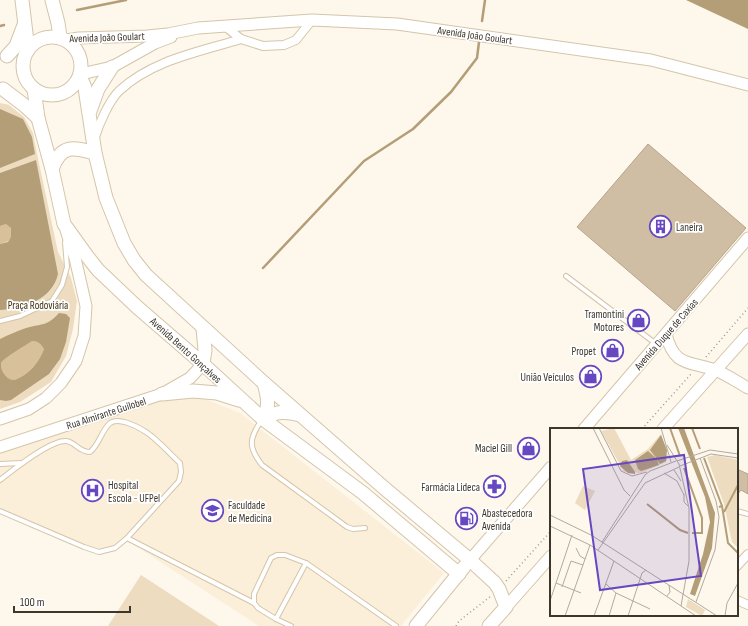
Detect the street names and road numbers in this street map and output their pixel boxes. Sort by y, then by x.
street label: Avenida João Goulart [436,24,514,47]
street label: Avenida João Goulart [68,30,146,45]
street label: Avenida Duque de Caxias [631,296,701,373]
street label: Avenida Bento Gonçalves [146,314,224,386]
street label: Rua Almirante Guilobel [65,394,148,432]

